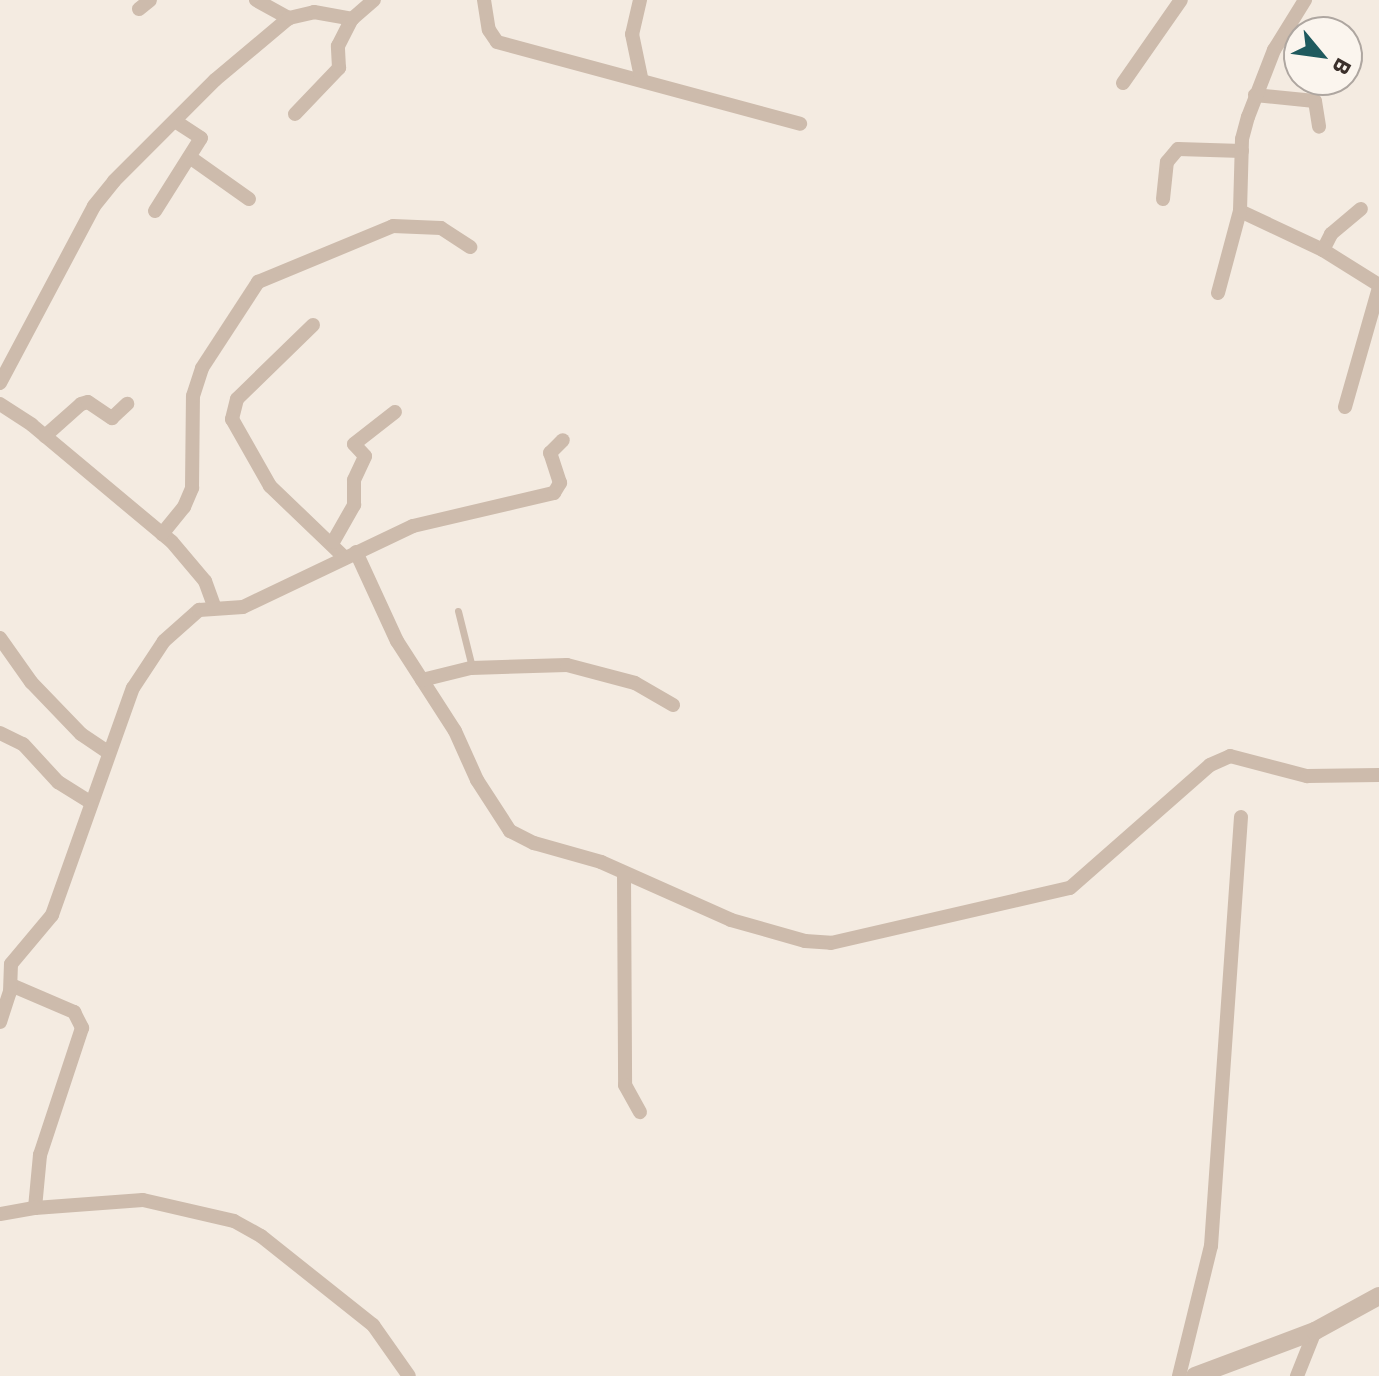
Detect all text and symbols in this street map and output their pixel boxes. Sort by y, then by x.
north arrow [1283,16,1363,96]
text: B [1326,53,1359,80]

